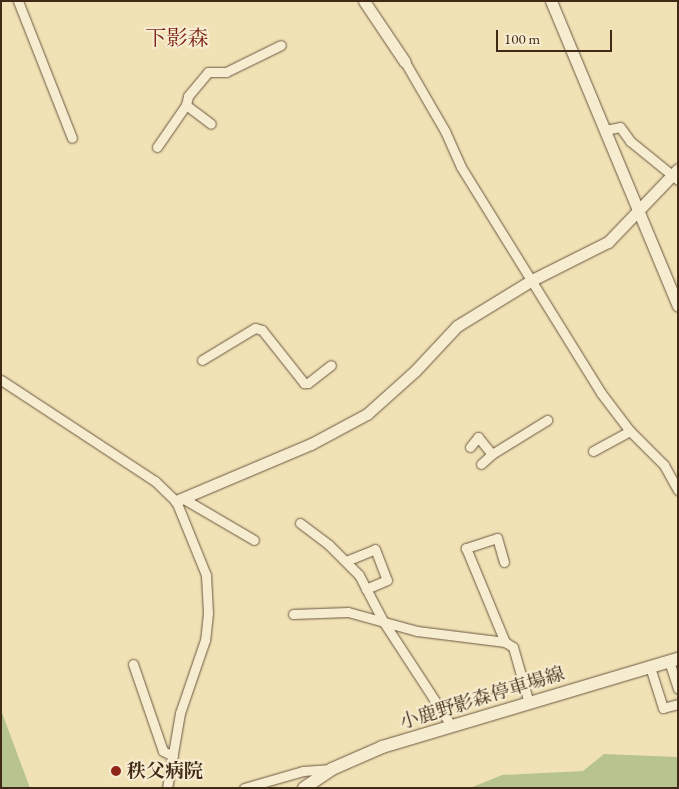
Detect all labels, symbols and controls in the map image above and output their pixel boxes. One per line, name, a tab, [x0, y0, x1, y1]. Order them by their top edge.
scale bar	[499, 20, 615, 52]
district label: 下影森	[146, 25, 208, 51]
text: 100 m	[504, 29, 540, 48]
street label: 小鹿野影森停車場線	[397, 662, 567, 734]
place label: 秩父病院	[127, 760, 203, 782]
marker: 秩父病院	[109, 764, 123, 778]

